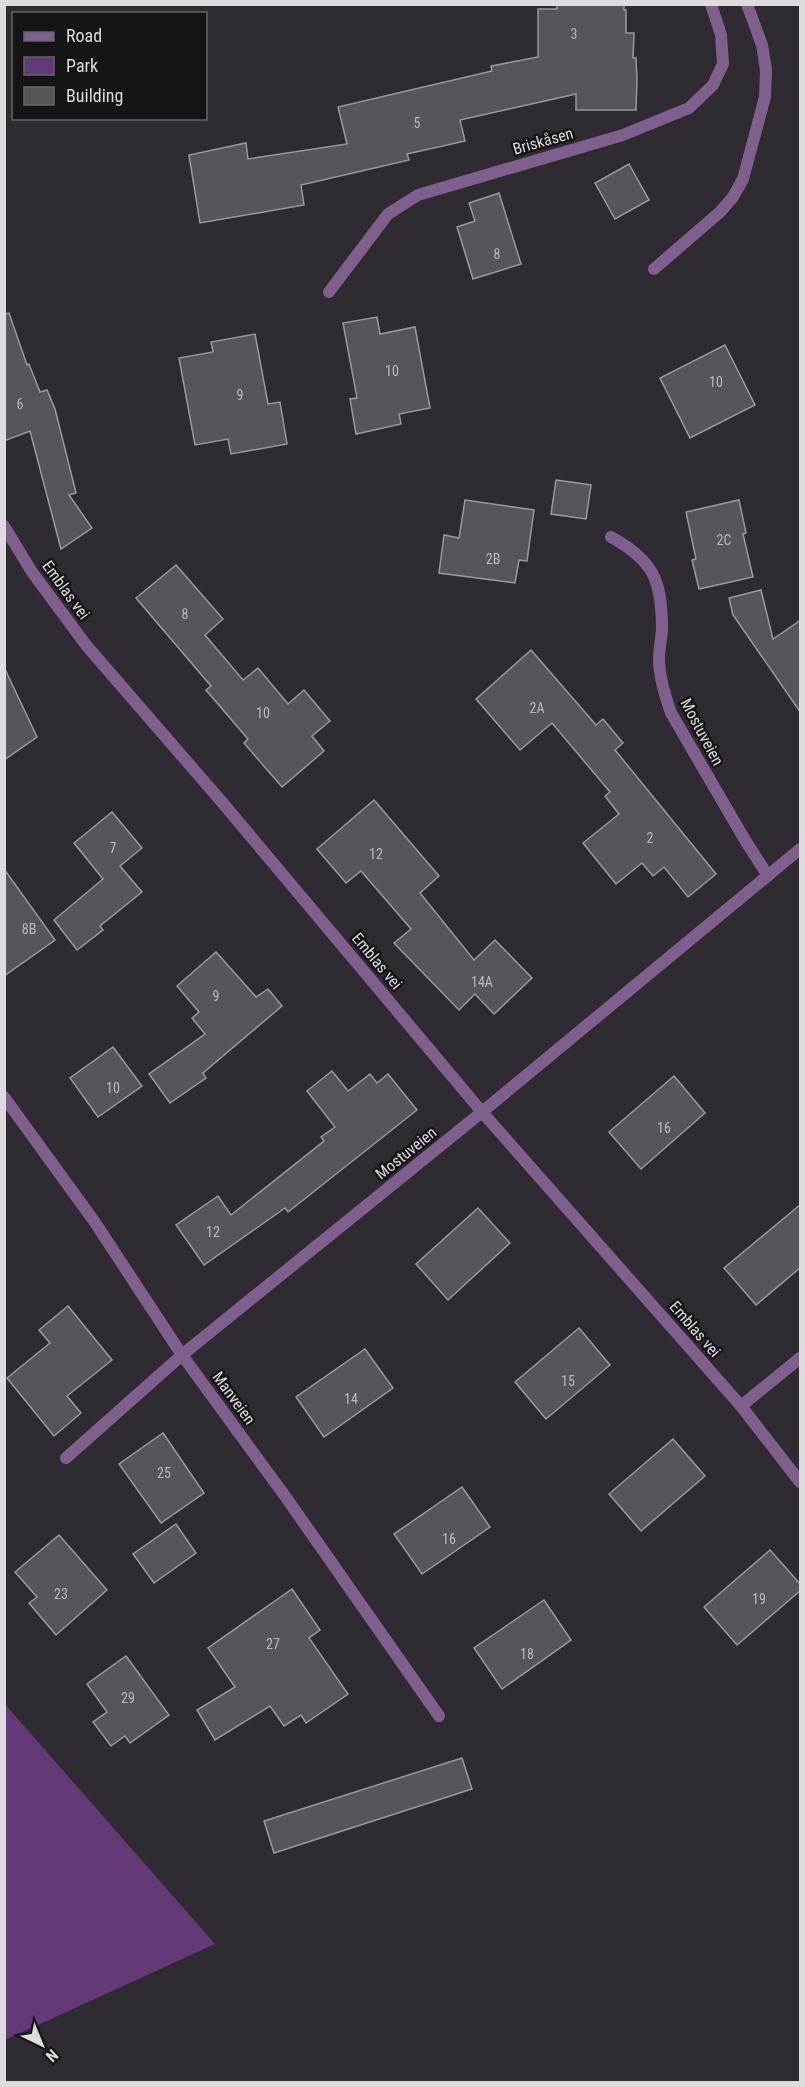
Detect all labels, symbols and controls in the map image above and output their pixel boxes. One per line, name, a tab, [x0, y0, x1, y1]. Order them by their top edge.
legend	[12, 12, 207, 120]
text: Road	[66, 25, 102, 46]
house number: 3	[571, 26, 577, 42]
text: Park	[66, 55, 98, 76]
text: Building	[66, 85, 123, 106]
house number: 5	[414, 115, 421, 131]
street label: Briskåsen	[511, 123, 575, 159]
house number: 8	[494, 246, 501, 262]
house number: 10	[385, 363, 399, 379]
house number: 10	[709, 374, 723, 390]
house number: 9	[237, 387, 243, 403]
house number: 6	[17, 396, 24, 412]
house number: 2C	[717, 532, 731, 548]
house number: 2B	[486, 551, 500, 567]
street label: Emblas vei	[38, 557, 94, 623]
house number: 8	[182, 606, 189, 622]
street label: Mostuveien	[676, 695, 728, 769]
house number: 2A	[530, 700, 544, 716]
house number: 10	[256, 705, 270, 721]
house number: 2	[647, 830, 654, 846]
house number: 7	[110, 840, 117, 856]
house number: 12	[369, 846, 383, 862]
house number: 8B	[22, 921, 36, 937]
street label: Emblas vei	[348, 929, 406, 993]
house number: 14A	[471, 974, 493, 990]
house number: 9	[213, 988, 219, 1004]
house number: 10	[106, 1080, 120, 1096]
house number: 16	[657, 1120, 671, 1136]
street label: Mostuveien	[372, 1123, 440, 1183]
house number: 12	[206, 1224, 220, 1240]
street label: Emblas vei	[665, 1297, 725, 1361]
street label: Manveien	[208, 1368, 260, 1428]
house number: 15	[561, 1373, 575, 1389]
house number: 14	[344, 1391, 358, 1407]
house number: 25	[157, 1465, 171, 1481]
house number: 16	[442, 1531, 456, 1547]
house number: 23	[54, 1586, 68, 1602]
house number: 19	[752, 1591, 766, 1607]
house number: 27	[266, 1636, 280, 1652]
house number: 18	[520, 1646, 534, 1662]
house number: 29	[121, 1690, 135, 1706]
north arrow	[12, 2015, 72, 2075]
text: N	[42, 2045, 62, 2066]

